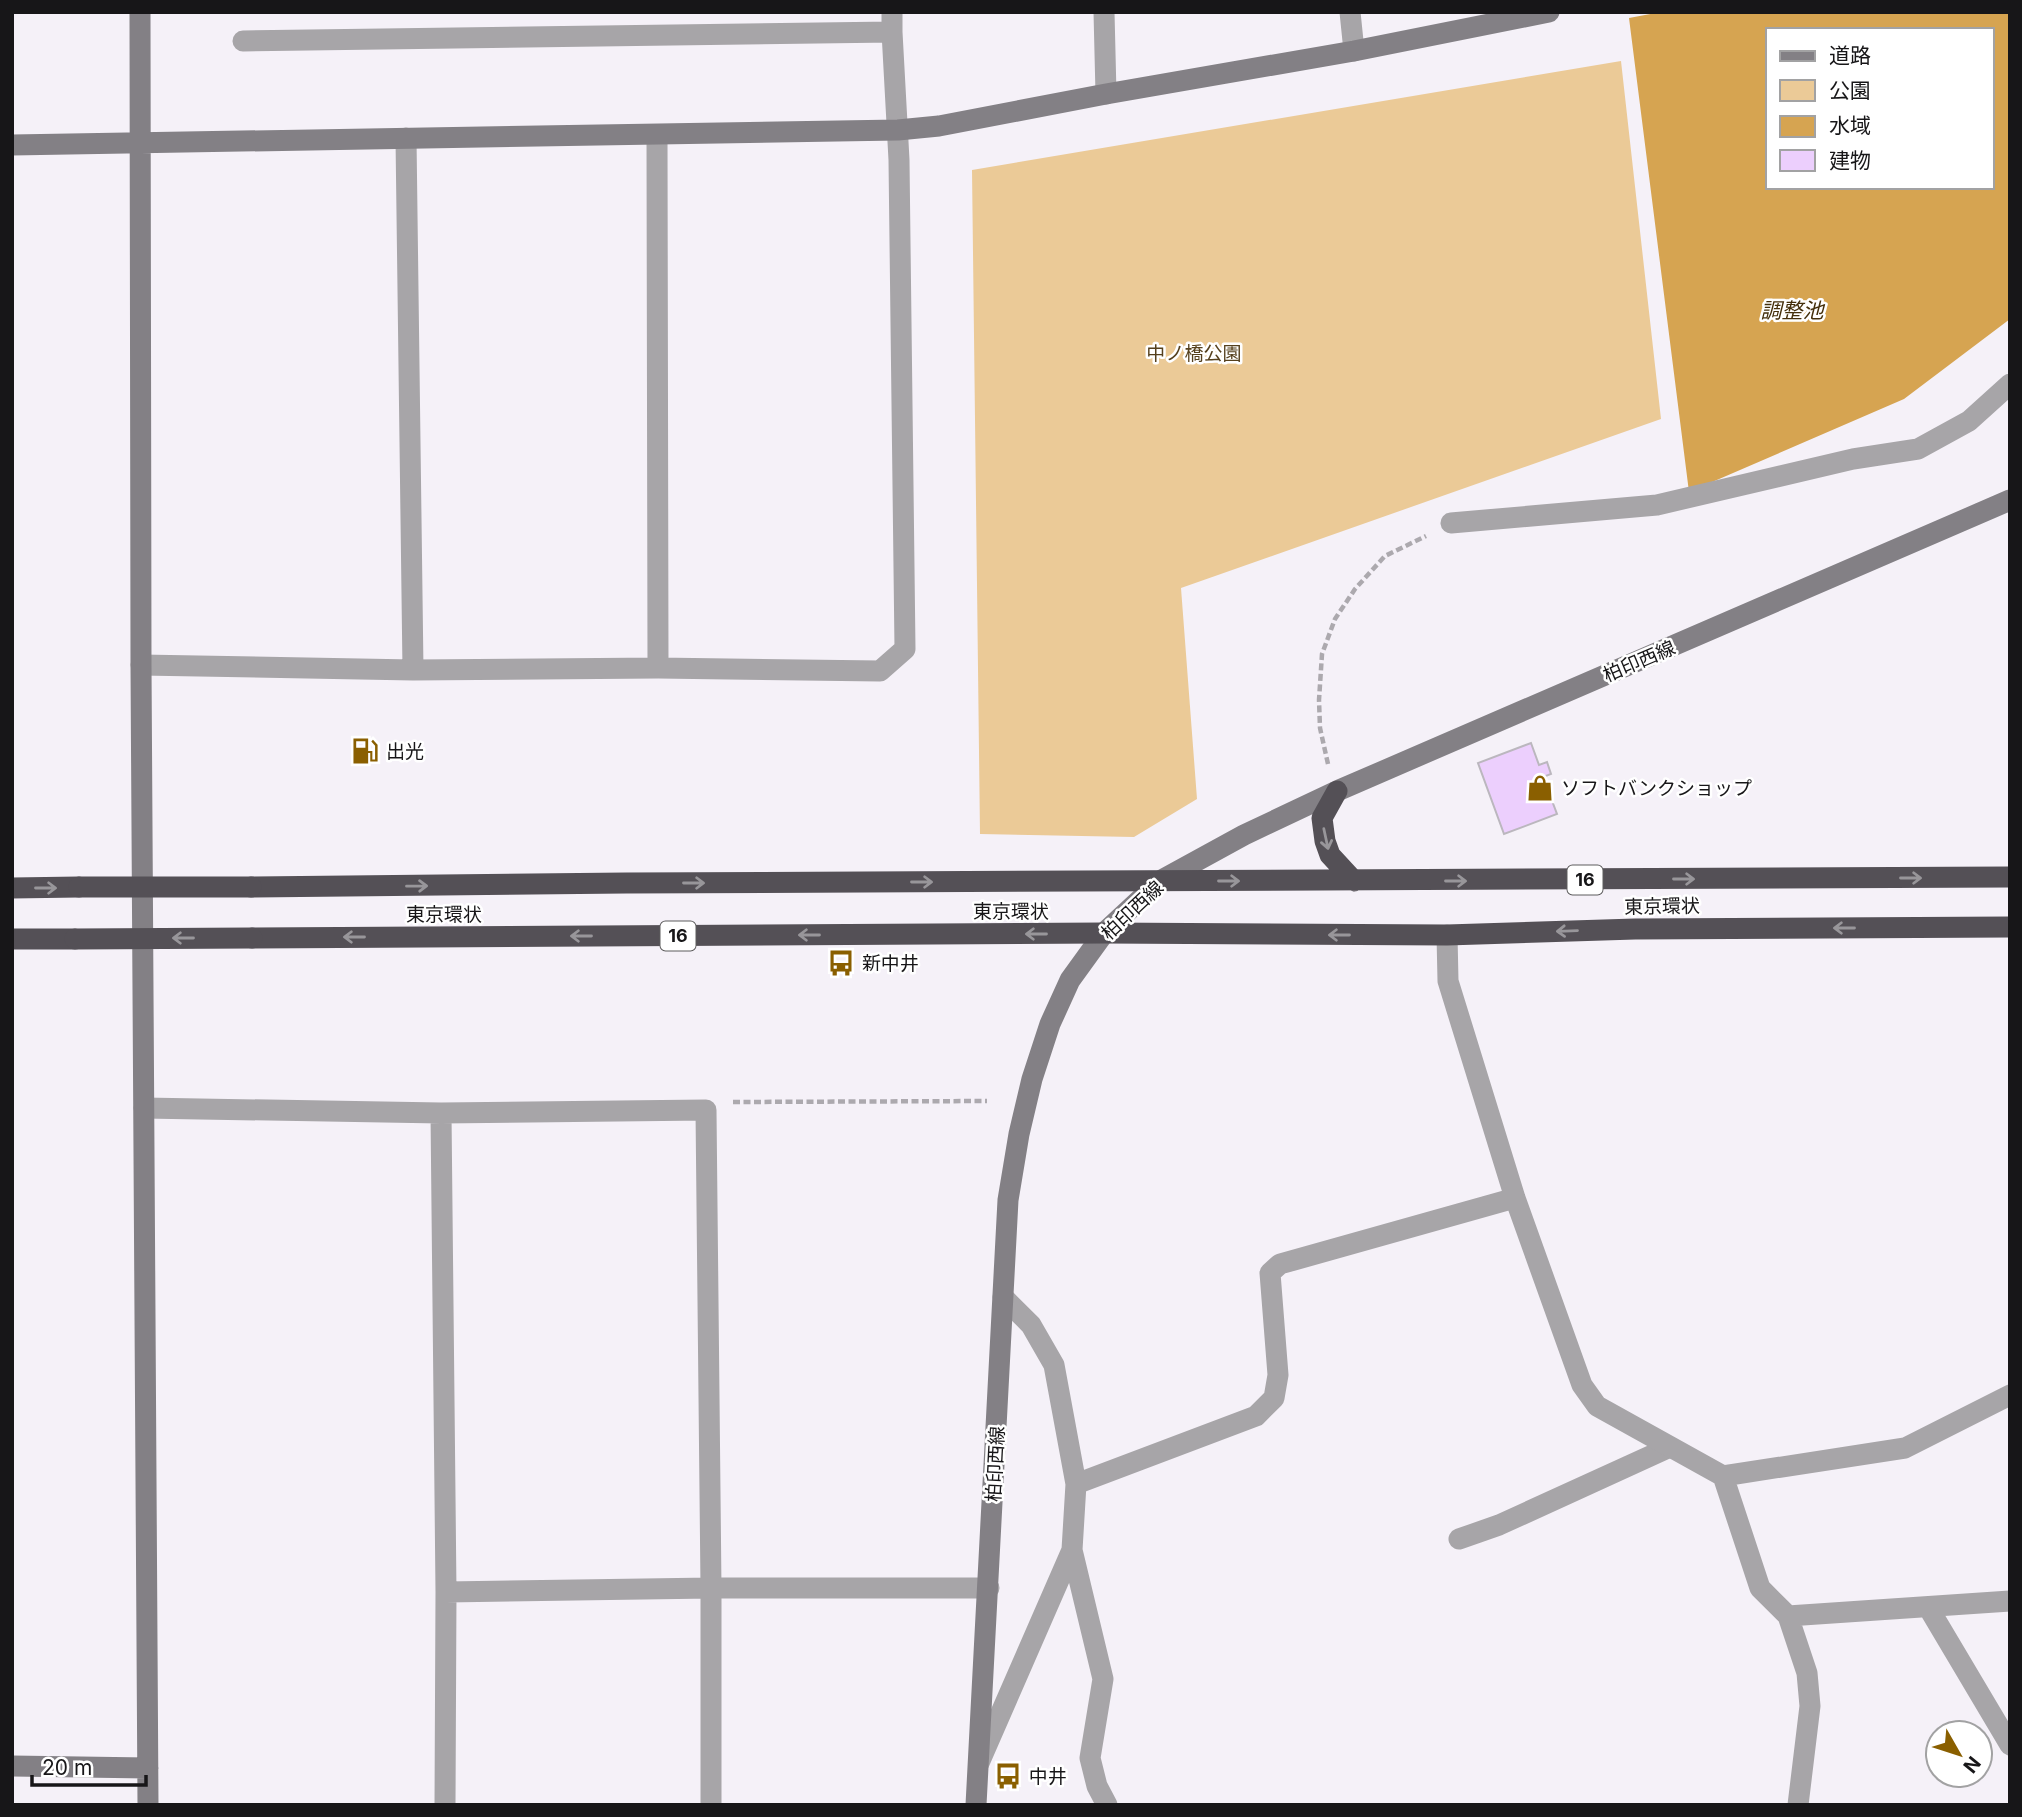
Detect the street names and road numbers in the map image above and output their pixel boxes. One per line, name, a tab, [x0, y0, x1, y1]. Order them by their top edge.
street label: 柏印西線	[1600, 636, 1679, 687]
road number: 16	[1568, 866, 1602, 894]
street label: 柏印西線	[1097, 876, 1168, 945]
street label: 東京環状	[1624, 894, 1700, 919]
street label: 東京環状	[973, 900, 1049, 923]
street label: 東京環状	[406, 903, 482, 926]
road number: 16	[660, 922, 696, 951]
street label: 柏印西線	[982, 1425, 1009, 1503]

